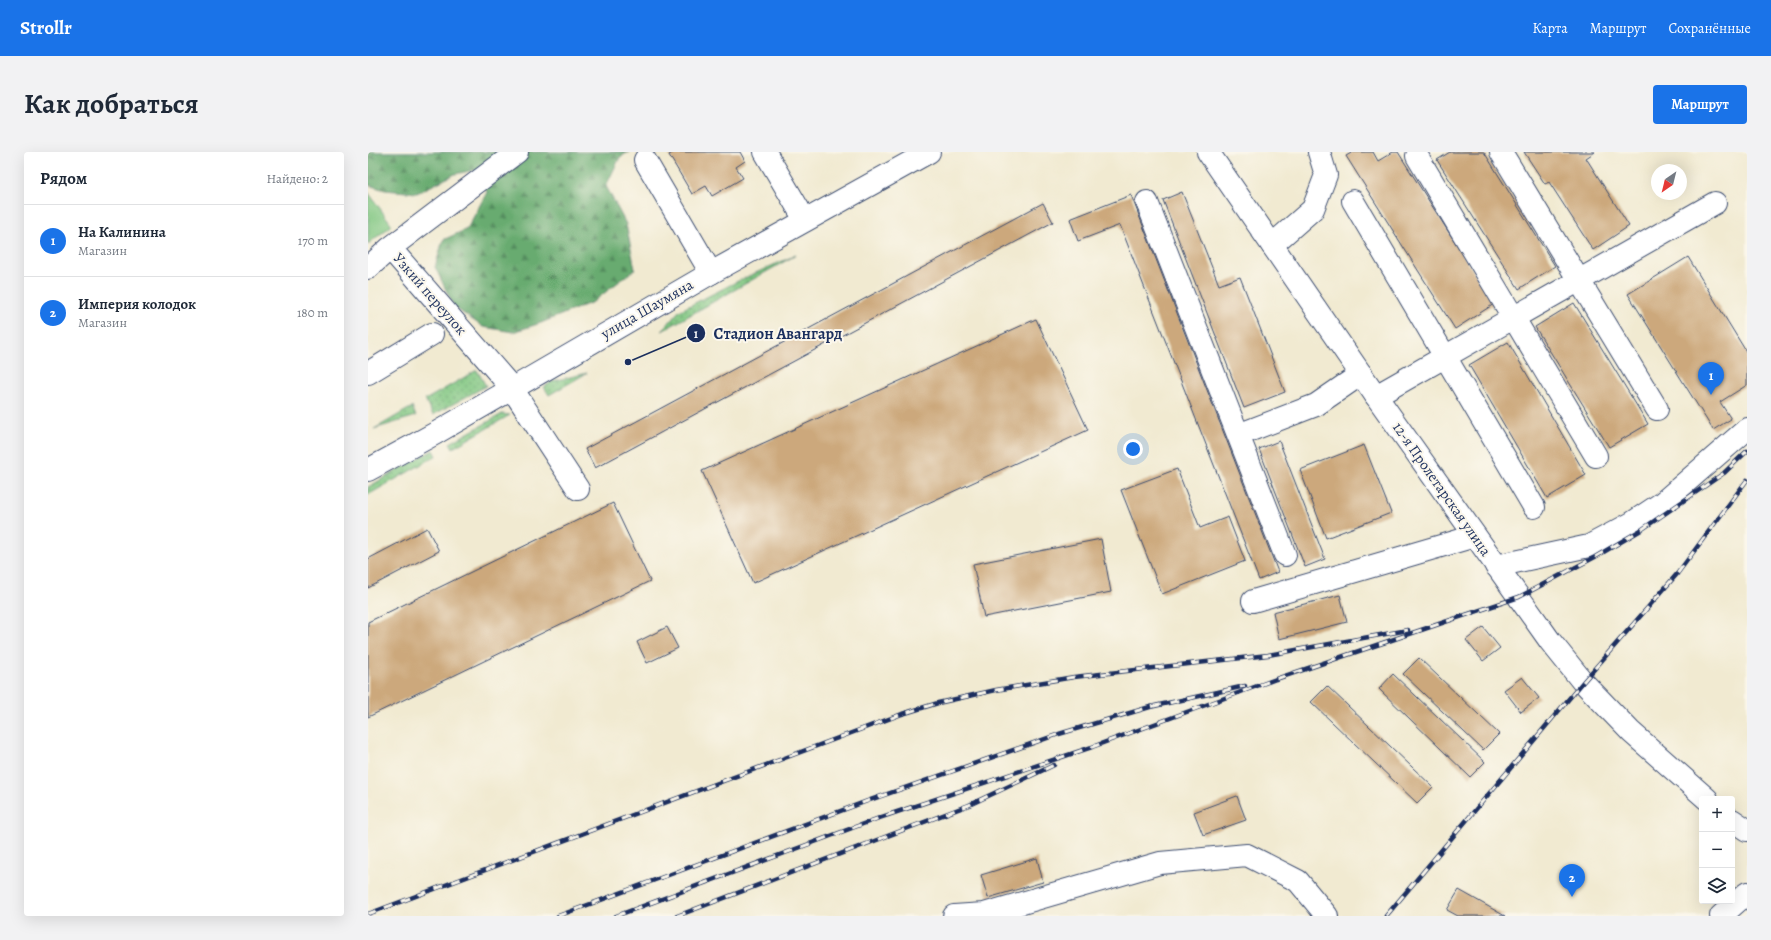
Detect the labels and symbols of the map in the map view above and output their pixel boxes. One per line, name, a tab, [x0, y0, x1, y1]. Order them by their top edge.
north arrow	[1651, 164, 1687, 200]
street label: Узкий переулок	[389, 249, 472, 340]
street label: улица Шаумяна	[596, 274, 697, 344]
callout: Стадион Авангард	[686, 319, 851, 347]
text: Стадион Авангард	[714, 323, 842, 345]
text: 1	[694, 326, 699, 342]
pin: 1	[1698, 362, 1724, 395]
street label: 12-я Пролетарская улица	[1388, 418, 1496, 560]
your location	[1123, 439, 1143, 459]
pin: 2	[1559, 864, 1585, 897]

